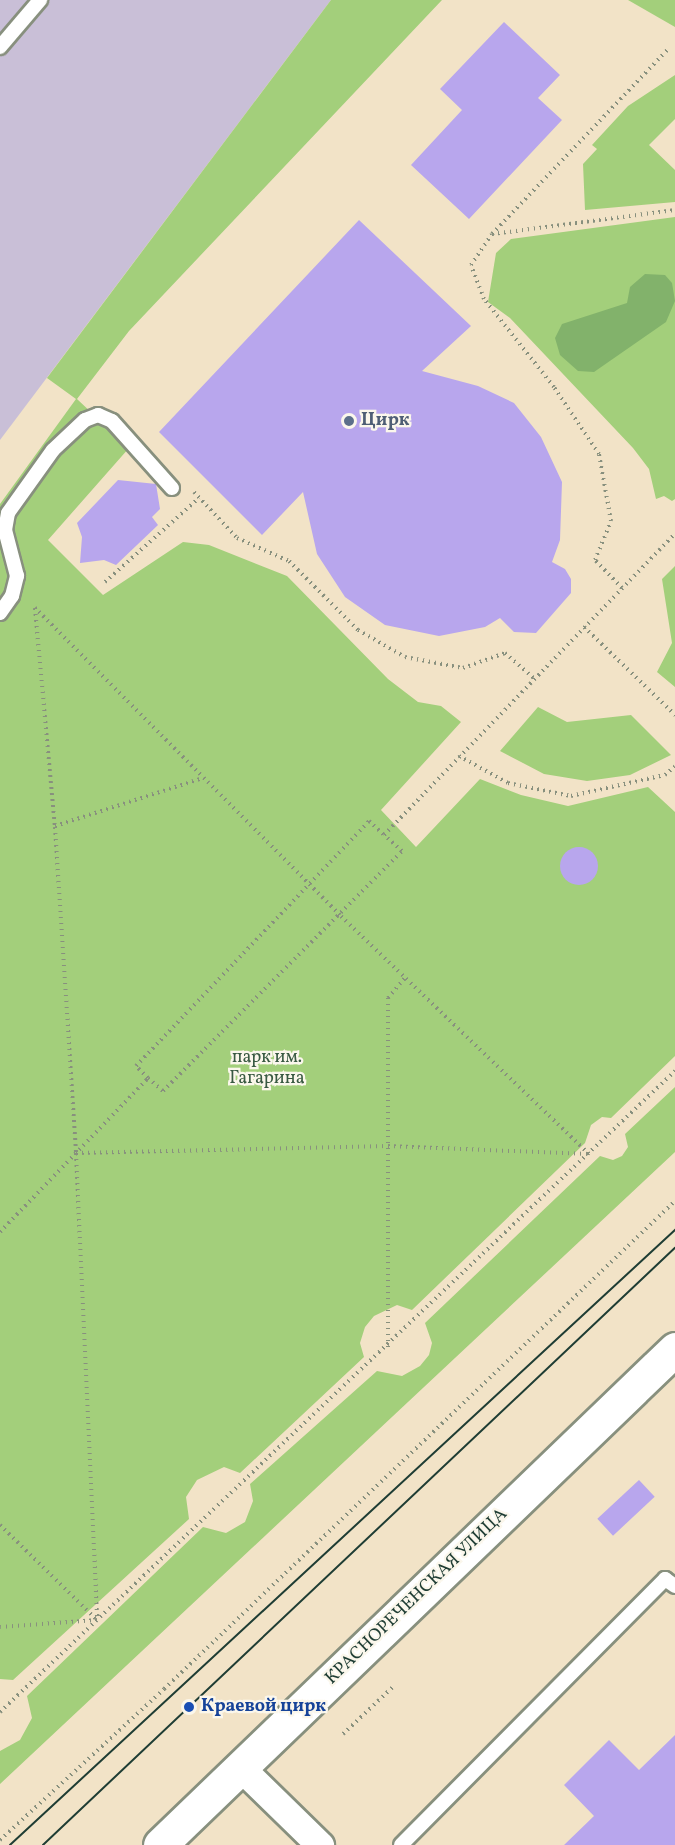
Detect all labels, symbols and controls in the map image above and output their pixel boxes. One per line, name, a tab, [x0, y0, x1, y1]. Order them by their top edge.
place label: Цирк	[361, 410, 409, 432]
marker: Цирк	[342, 414, 356, 428]
park label: парк им. Гагарина	[229, 1048, 305, 1090]
street label: КРАСНОРЕЧЕНСКАЯ УЛИЦА	[321, 1504, 513, 1690]
place label: Краевой цирк	[201, 1696, 326, 1718]
marker: Краевой цирк	[182, 1700, 196, 1714]

